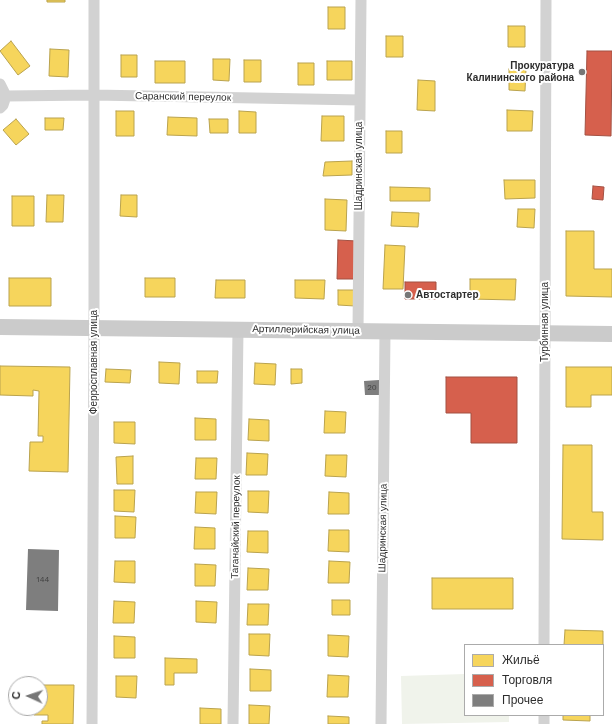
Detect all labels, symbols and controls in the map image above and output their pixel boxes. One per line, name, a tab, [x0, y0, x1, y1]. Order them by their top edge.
place label: Прокуратура Калининского района	[466, 60, 574, 84]
marker: Прокуратура Калининского района	[577, 67, 587, 77]
street label: Саранский переулок	[135, 90, 231, 104]
street label: Шадринская улица	[353, 122, 365, 210]
street label: Турбинная улица	[539, 282, 551, 362]
place label: Автостартер	[416, 289, 479, 301]
marker: Автостартер	[403, 290, 413, 300]
street label: Ферросплавная улица	[88, 310, 100, 414]
street label: Артиллерийская улица	[252, 323, 360, 337]
house number: 20	[367, 383, 377, 393]
street label: Таганайский переулок	[229, 475, 243, 579]
street label: Шадринская улица	[376, 484, 390, 572]
house number: 144	[37, 575, 49, 585]
legend	[464, 644, 604, 716]
text: Жильё	[502, 653, 540, 667]
text: Торговля	[502, 673, 552, 687]
north arrow	[8, 676, 48, 716]
text: С	[10, 691, 23, 700]
text: Прочее	[502, 693, 543, 707]

